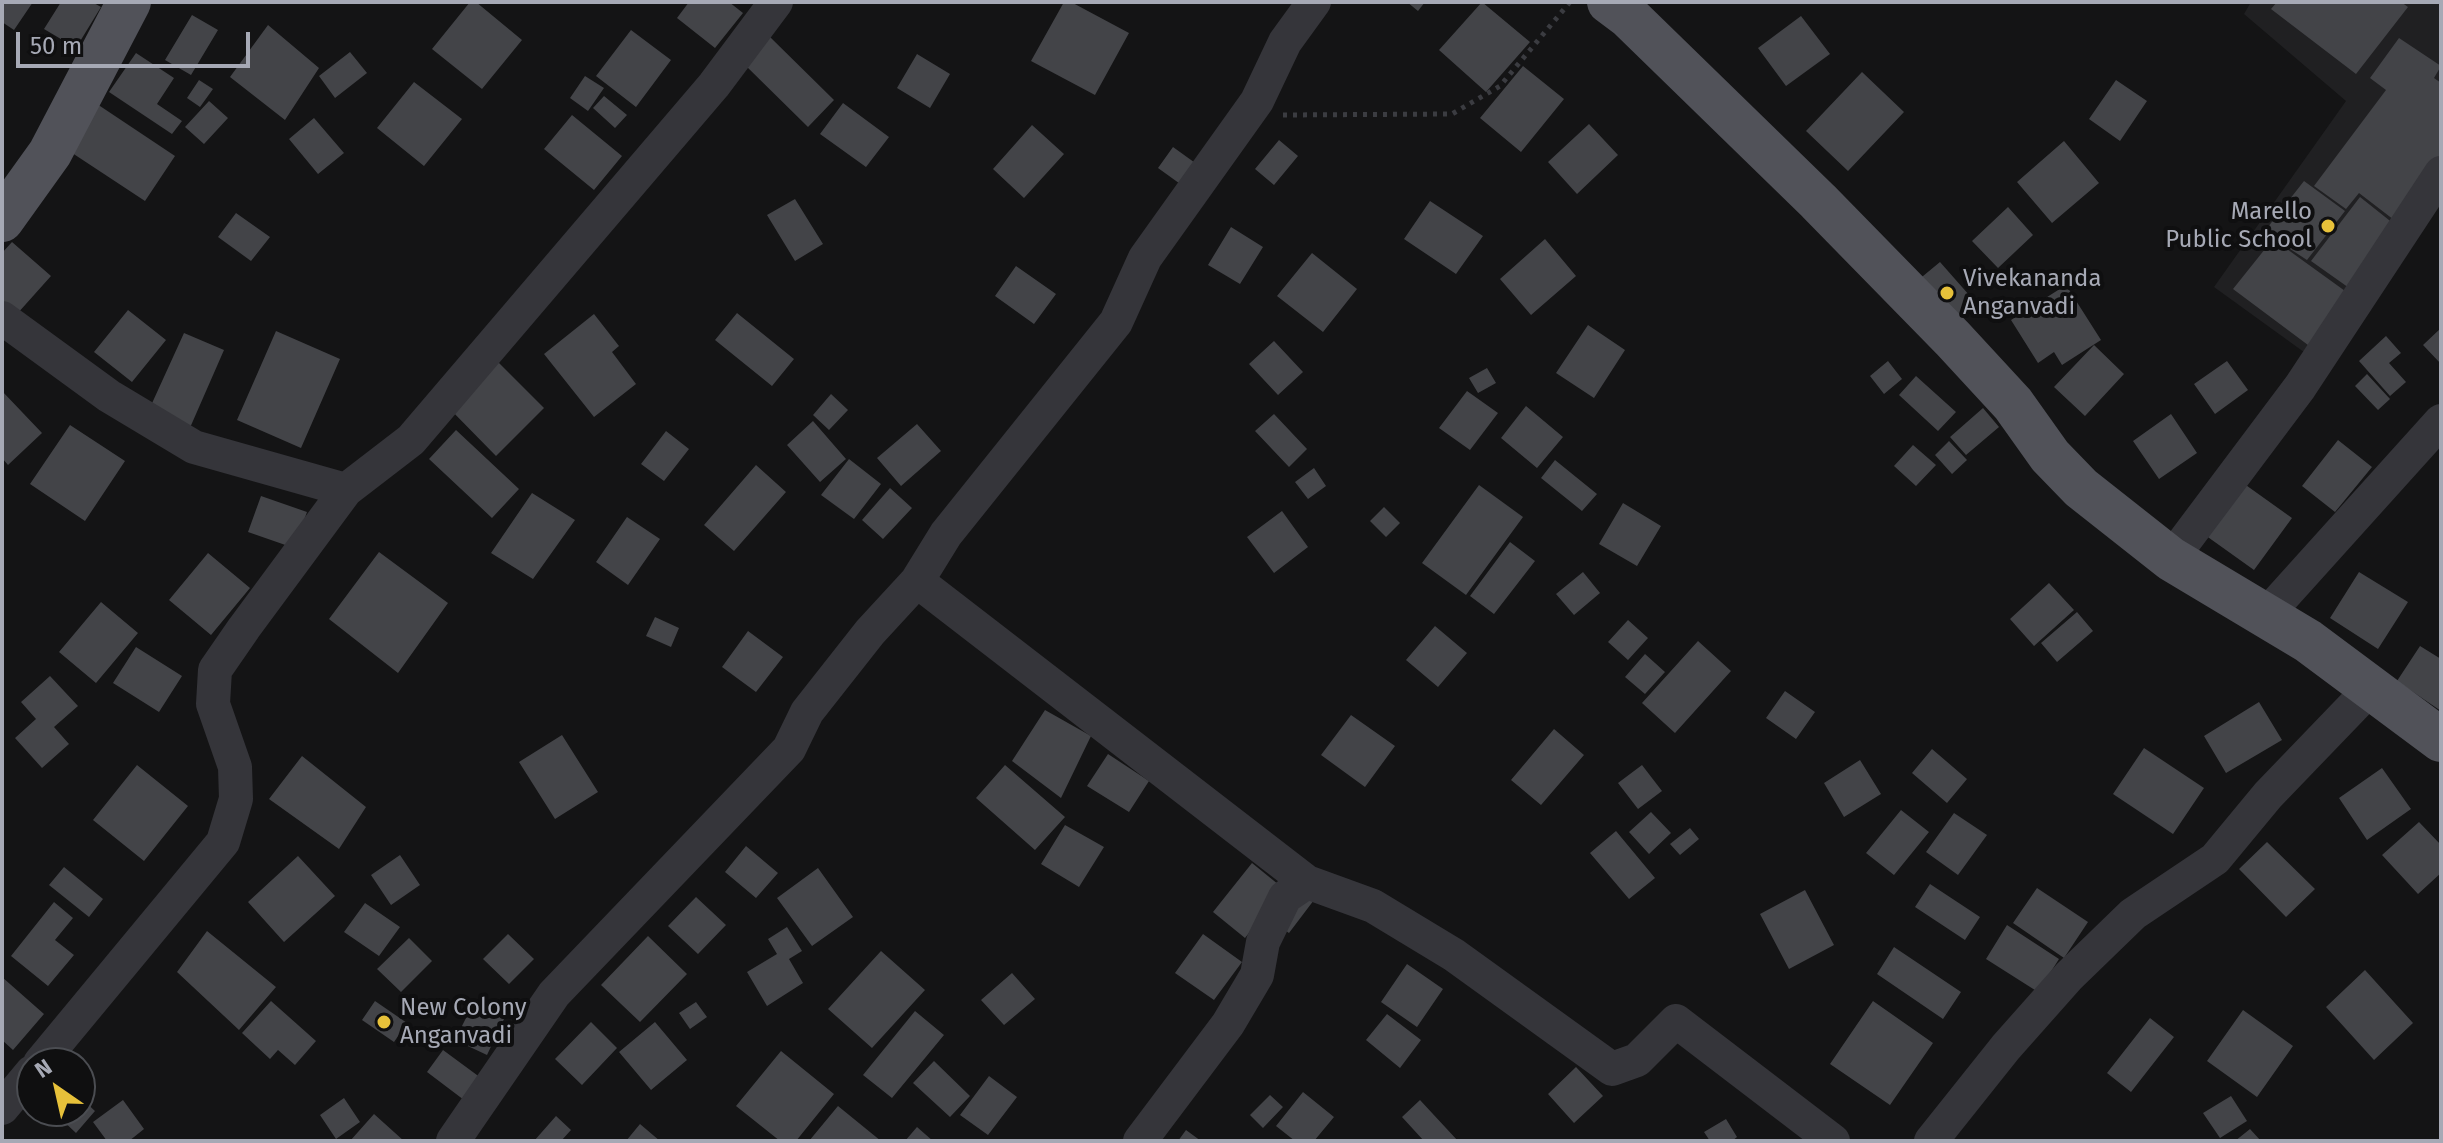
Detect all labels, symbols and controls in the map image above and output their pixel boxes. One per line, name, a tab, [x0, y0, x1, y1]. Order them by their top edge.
scale bar	[20, 16, 254, 66]
text: 50 m	[30, 32, 82, 60]
place label: Marello Public School	[2165, 198, 2312, 254]
marker: Marello Public School	[2319, 217, 2337, 235]
place label: Vivekananda Anganvadi	[1963, 265, 2101, 321]
marker: Vivekananda Anganvadi	[1938, 284, 1956, 302]
place label: New Colony Anganvadi	[400, 994, 527, 1050]
marker: New Colony Anganvadi	[375, 1013, 393, 1031]
north arrow	[16, 1047, 96, 1127]
text: N	[30, 1053, 57, 1084]

